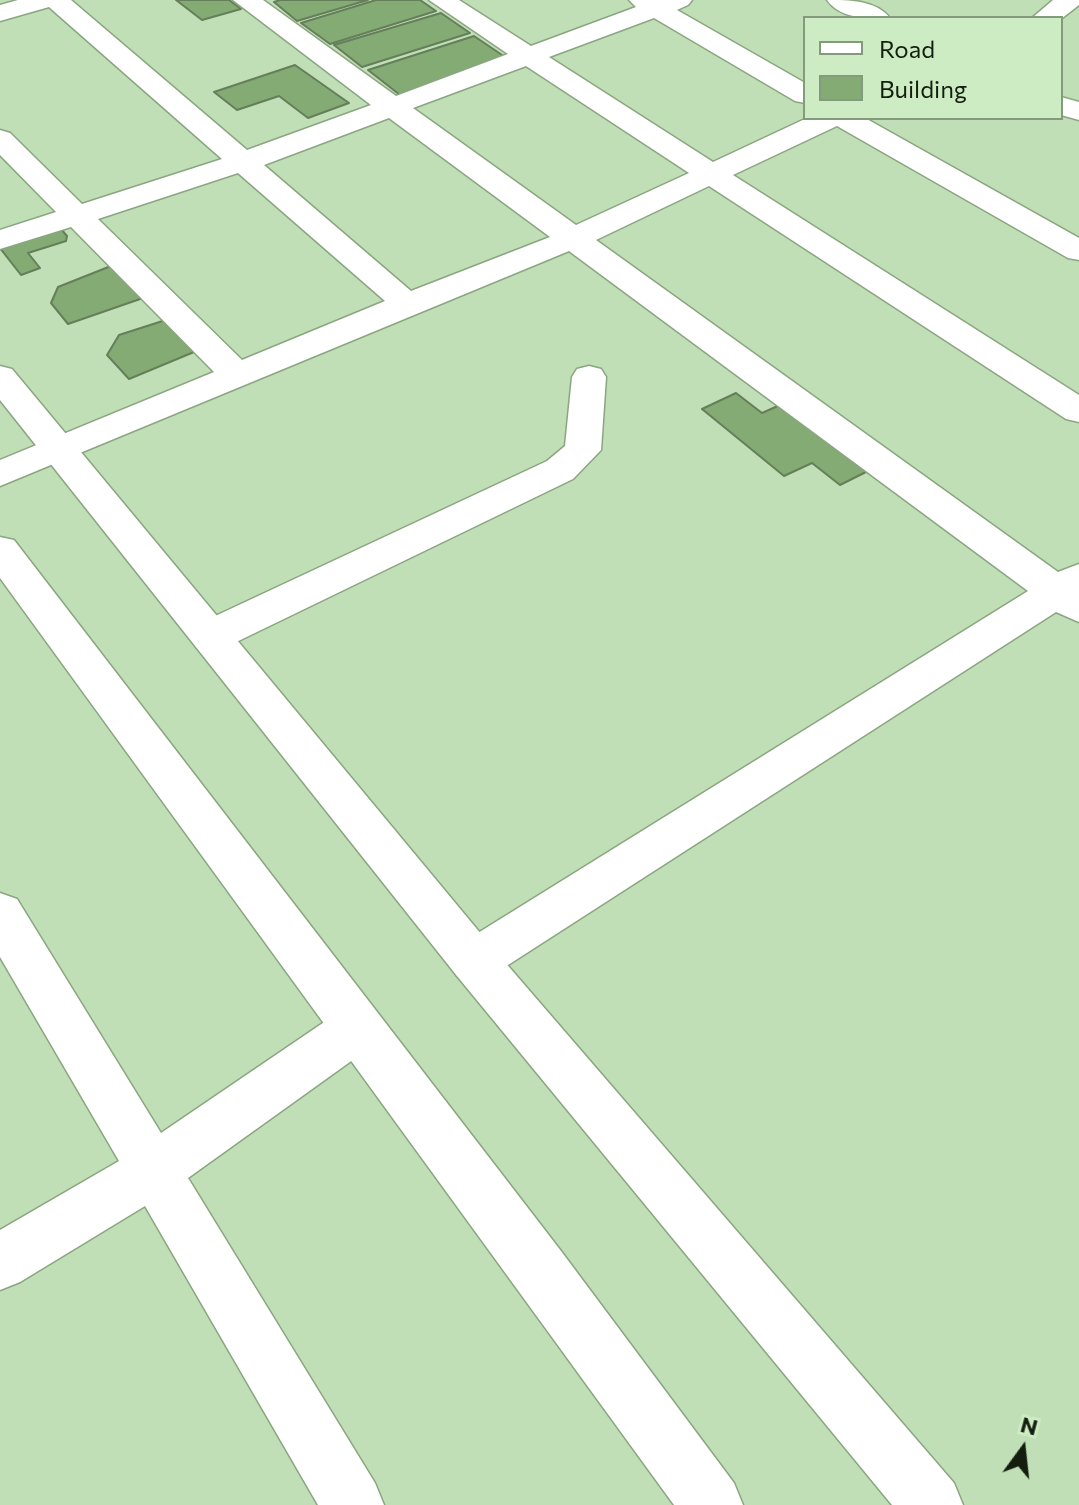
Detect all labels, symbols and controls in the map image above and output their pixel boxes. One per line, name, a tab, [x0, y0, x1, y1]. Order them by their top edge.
legend	[803, 16, 1063, 120]
text: Road	[879, 34, 935, 63]
text: Building	[879, 74, 967, 103]
north arrow	[983, 1409, 1063, 1489]
text: N	[1018, 1410, 1041, 1441]

